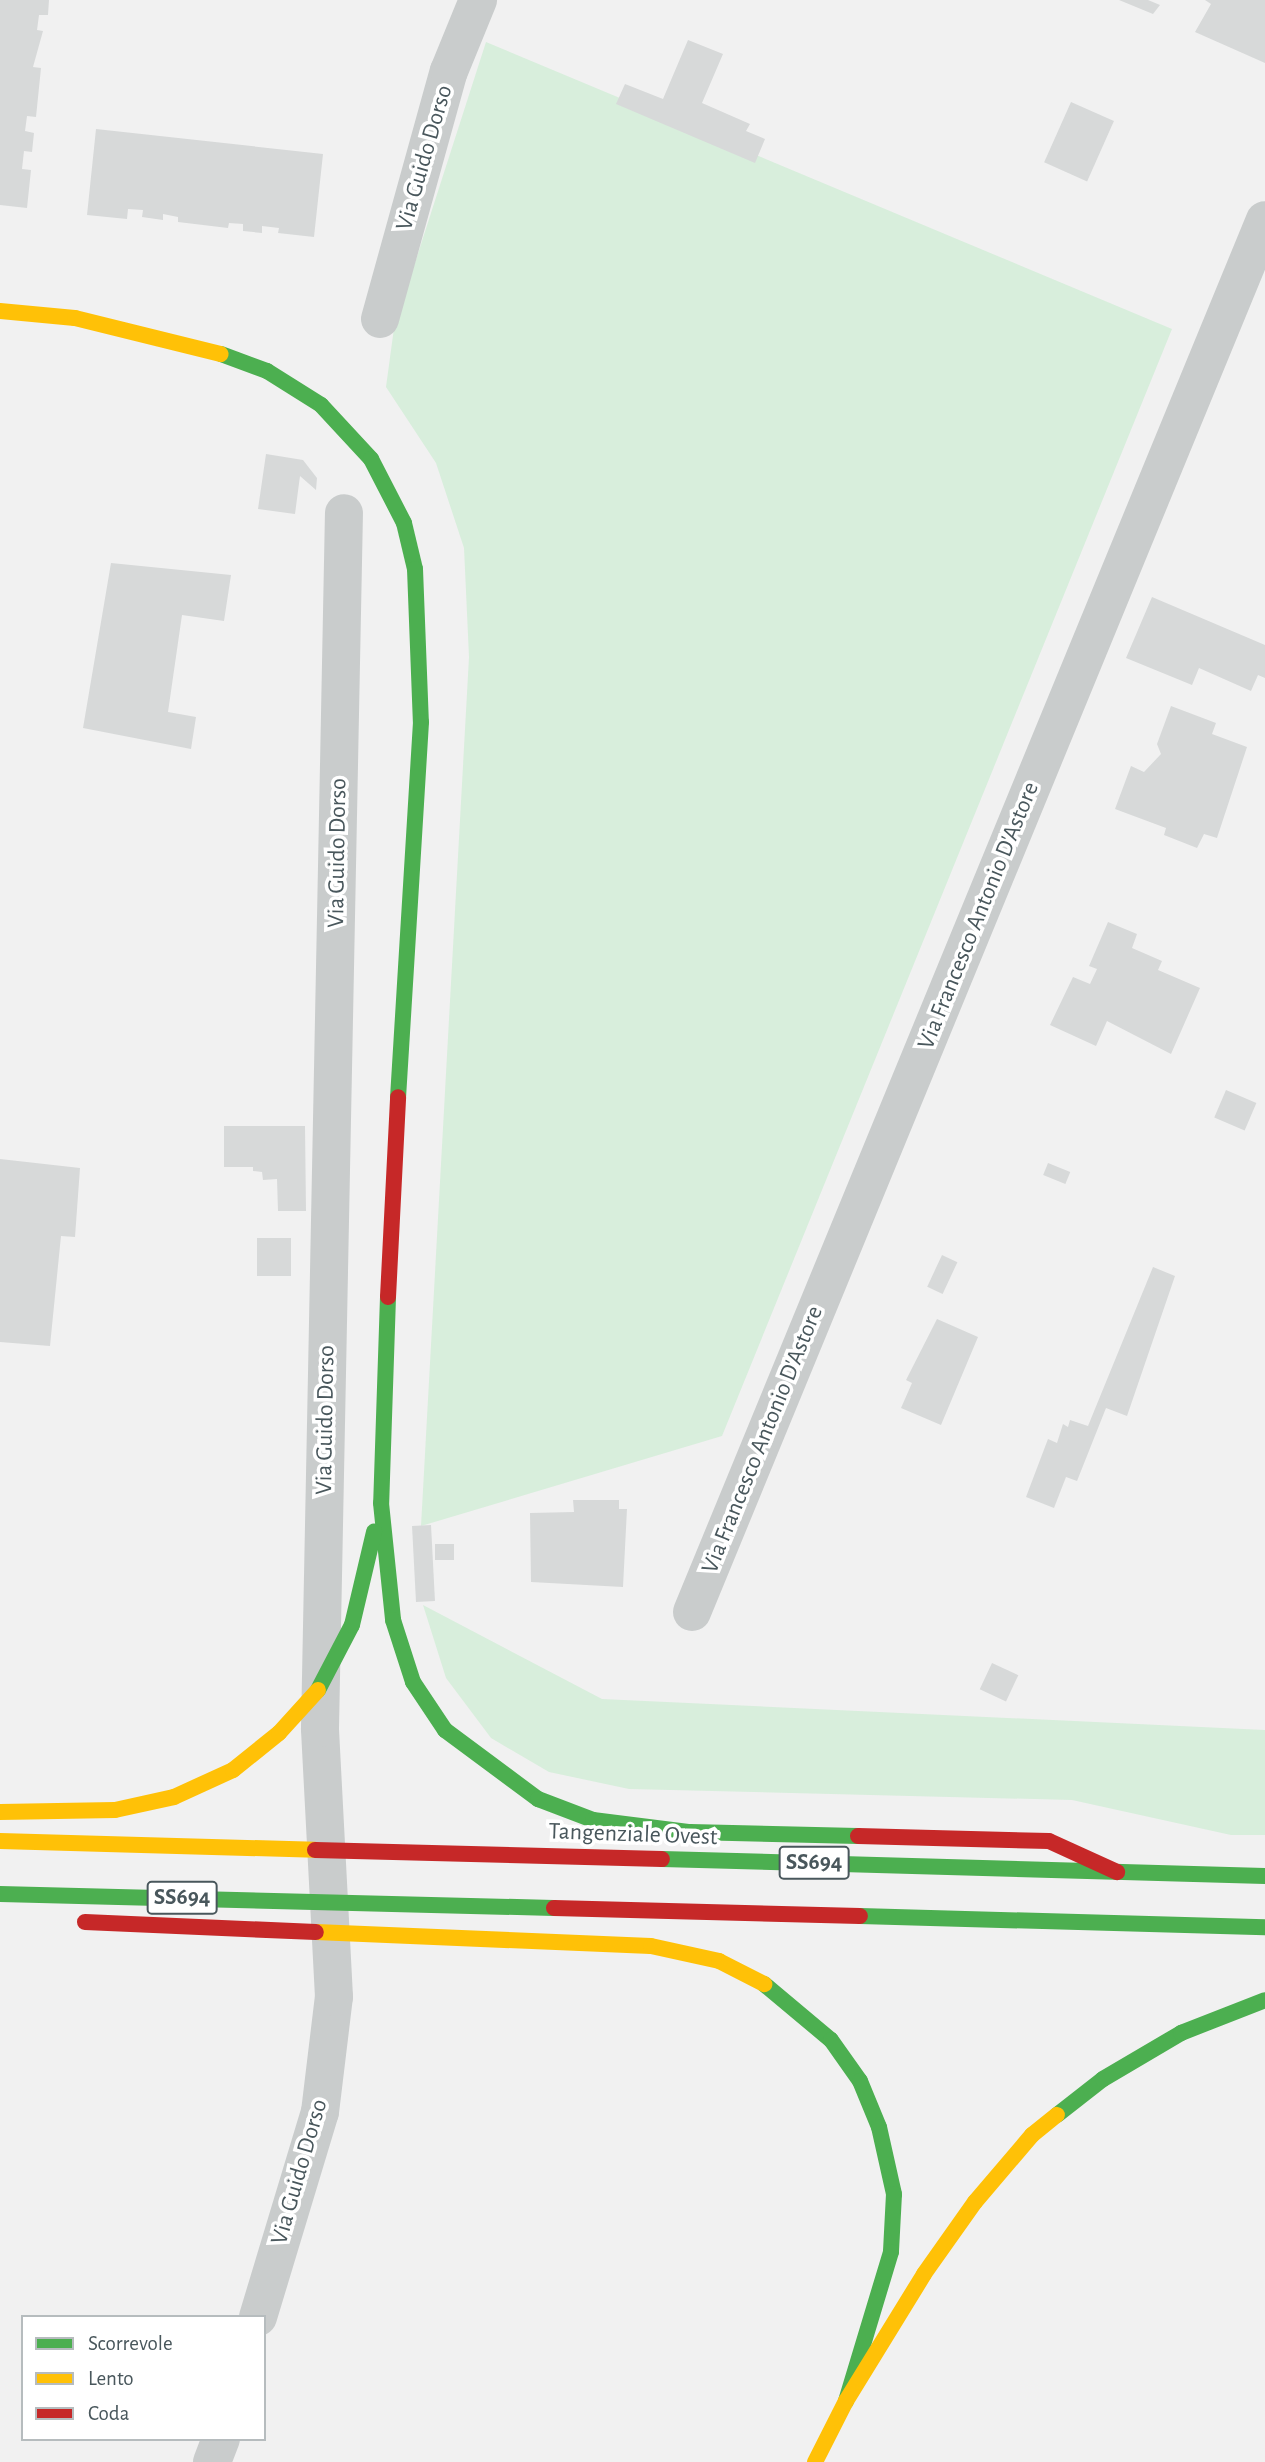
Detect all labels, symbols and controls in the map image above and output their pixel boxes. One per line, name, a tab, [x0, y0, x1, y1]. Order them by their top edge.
street label: Via Guido Dorso	[390, 82, 460, 234]
street label: Via Guido Dorso	[322, 778, 354, 928]
street label: Via Francesco Antonio D'Astore	[912, 778, 1046, 1054]
street label: Via Francesco Antonio D'Astore	[696, 1302, 830, 1578]
street label: Via Guido Dorso	[310, 1345, 342, 1495]
street label: Tangenziale Ovest	[548, 1818, 718, 1852]
road number: SS694	[777, 1844, 851, 1882]
road number: SS694	[145, 1879, 219, 1918]
street label: Via Guido Dorso	[265, 2096, 335, 2248]
legend	[21, 2315, 266, 2441]
text: Scorrevole	[88, 2333, 173, 2354]
text: Lento	[88, 2368, 134, 2389]
text: Coda	[88, 2403, 129, 2424]

